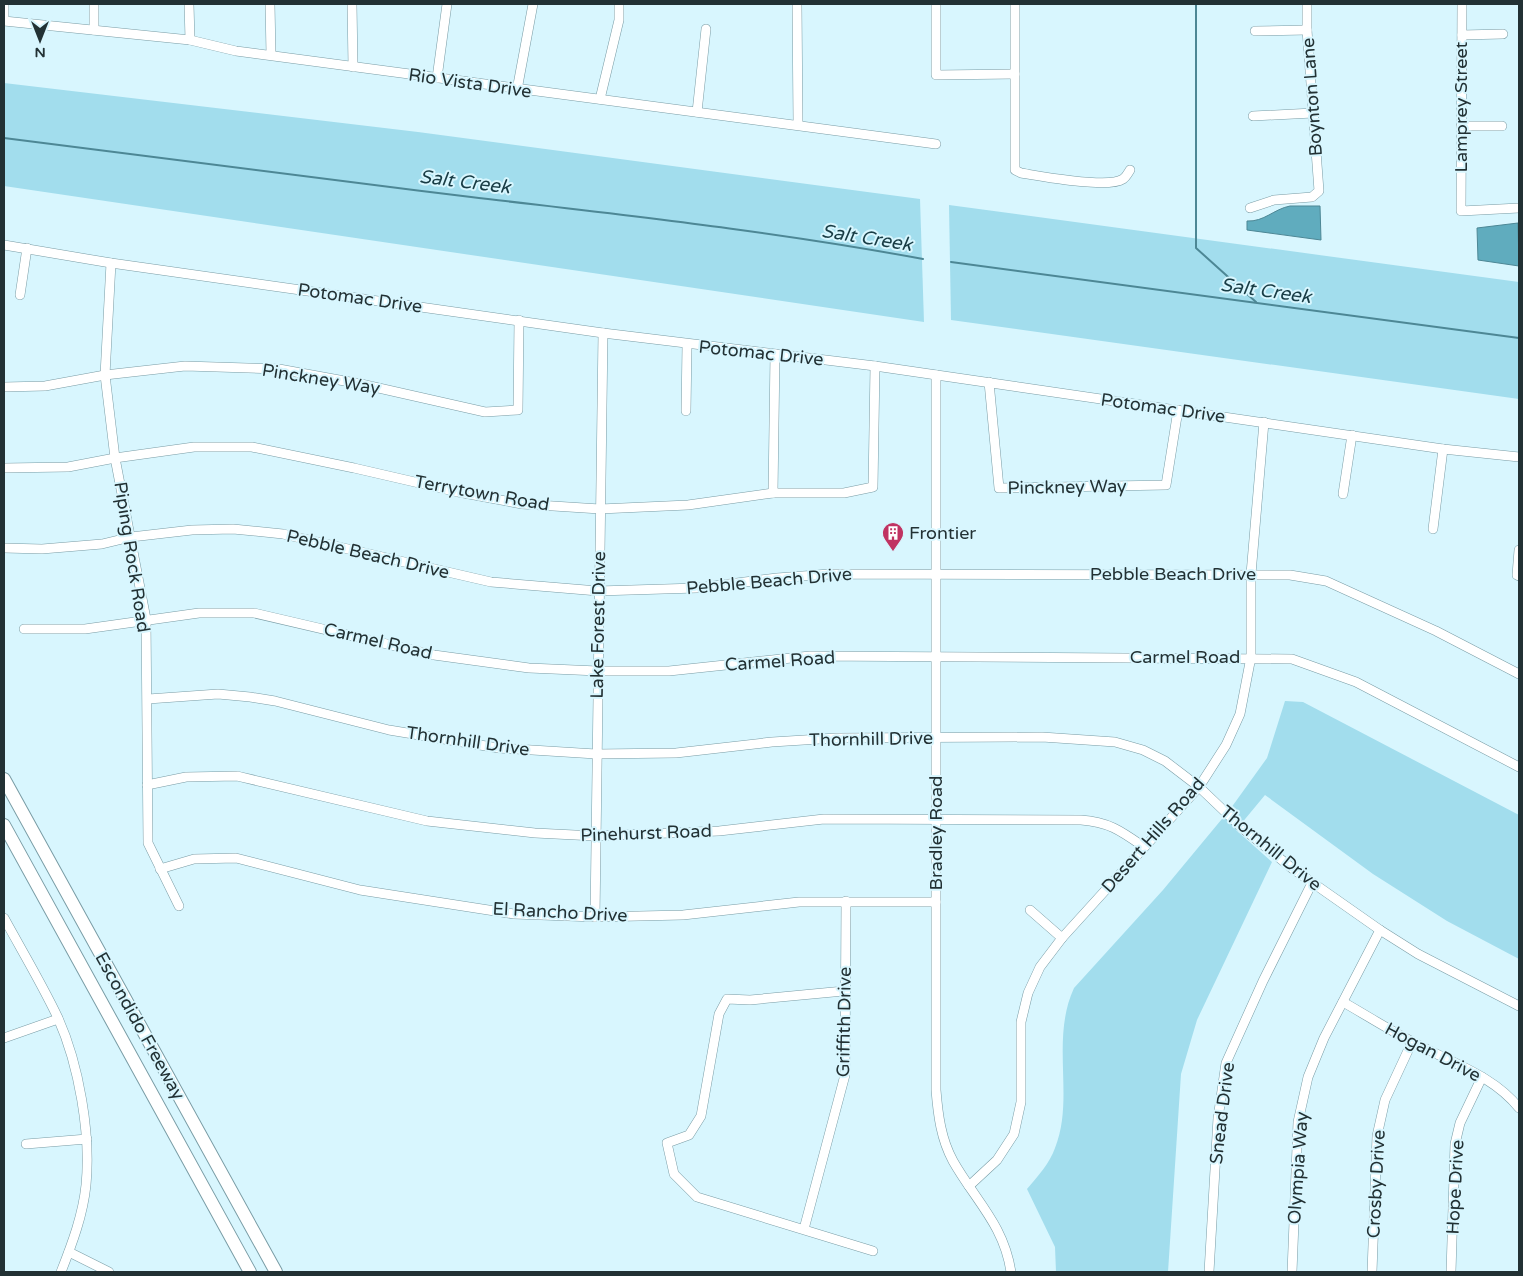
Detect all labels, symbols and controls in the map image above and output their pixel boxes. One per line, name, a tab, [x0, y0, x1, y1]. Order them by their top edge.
north arrow	[15, 15, 65, 65]
street label: Boynton Lane	[1297, 37, 1327, 157]
street label: Lamprey Street	[1450, 41, 1472, 172]
text: N	[34, 44, 46, 61]
street label: Rio Vista Drive	[407, 63, 533, 103]
water label: Salt Creek	[418, 166, 513, 199]
water label: Salt Creek	[820, 220, 915, 256]
water label: Salt Creek	[1219, 274, 1314, 308]
street label: Potomac Drive	[296, 278, 424, 318]
street label: Potomac Drive	[697, 335, 825, 371]
street label: Pinckney Way	[260, 359, 382, 399]
street label: Potomac Drive	[1099, 388, 1227, 428]
street label: Terrytown Road	[413, 470, 551, 516]
street label: Pinckney Way	[1007, 475, 1127, 499]
street label: Piping Rock Road	[109, 480, 155, 634]
building icon: Frontier	[881, 521, 905, 552]
place label: Frontier	[909, 522, 976, 544]
street label: Pebble Beach Drive	[284, 525, 452, 583]
street label: Lake Forest Drive	[586, 551, 610, 699]
street label: Pebble Beach Drive	[685, 563, 853, 599]
street label: Pebble Beach Drive	[1090, 563, 1256, 585]
street label: Carmel Road	[322, 618, 434, 664]
street label: Carmel Road	[724, 646, 836, 676]
street label: Carmel Road	[1130, 646, 1240, 668]
street label: Thornhill Drive	[405, 721, 531, 761]
street label: Thornhill Drive	[809, 727, 933, 751]
street label: Desert Hills Road	[1097, 773, 1209, 897]
street label: Bradley Road	[925, 776, 947, 890]
street label: Thornhill Drive	[1216, 800, 1326, 896]
street label: Pinehurst Road	[580, 820, 712, 846]
street label: El Rancho Drive	[492, 897, 628, 927]
street label: Escondido Freeway	[90, 948, 190, 1104]
street label: Griffith Drive	[832, 967, 856, 1077]
street label: Hogan Drive	[1381, 1017, 1485, 1087]
street label: Snead Drive	[1205, 1061, 1239, 1165]
street label: Olympia Way	[1283, 1111, 1313, 1225]
street label: Crosby Drive	[1362, 1129, 1390, 1239]
street label: Hope Drive	[1442, 1139, 1468, 1235]

